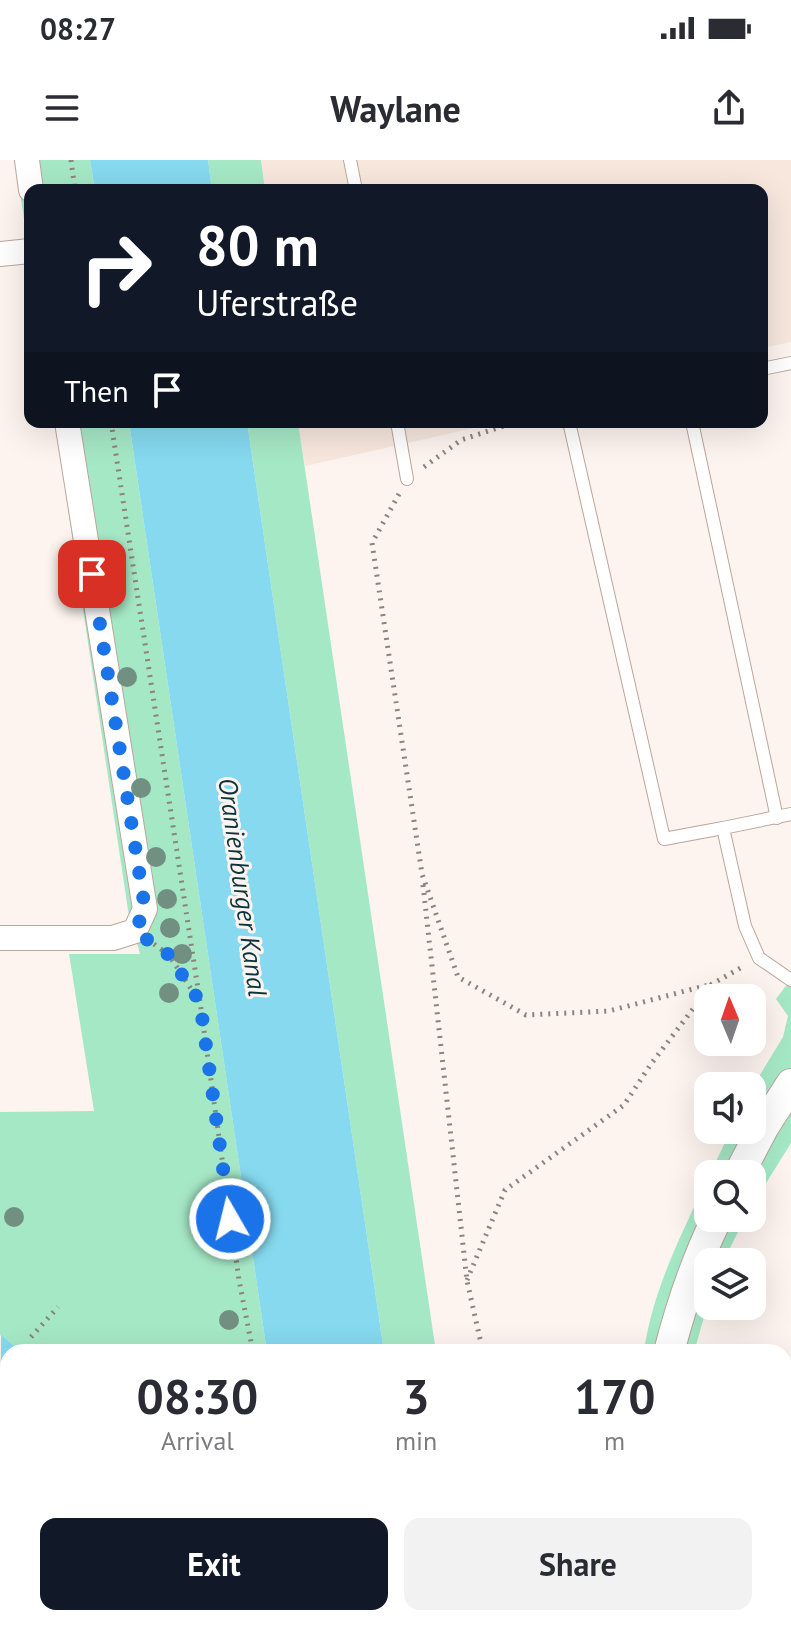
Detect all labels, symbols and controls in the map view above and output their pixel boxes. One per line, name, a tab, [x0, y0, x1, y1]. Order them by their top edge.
text: 08:27	[40, 9, 116, 48]
text: Waylane	[330, 85, 461, 132]
icon: menu	[40, 86, 84, 130]
icon: share	[707, 86, 751, 130]
text: 80 m	[196, 209, 319, 281]
icon: right	[64, 216, 168, 320]
text: Uferstraße	[196, 279, 358, 326]
icon: arrive	[145, 368, 189, 412]
text: Then	[64, 371, 129, 410]
pin	[58, 540, 126, 608]
icon: arrive	[70, 552, 114, 596]
water label: Oranienburger Kanal	[211, 776, 275, 998]
north arrow	[694, 984, 766, 1056]
map controls	[694, 984, 766, 1320]
button: sound	[694, 1072, 766, 1144]
button: search	[694, 1160, 766, 1232]
position arrow	[188, 1177, 272, 1261]
button: layers	[694, 1248, 766, 1320]
text: 08:30	[137, 1365, 258, 1427]
text: 3	[402, 1365, 430, 1427]
text: 170	[574, 1365, 655, 1427]
text: Arrival	[161, 1424, 234, 1457]
text: min	[395, 1424, 437, 1457]
text: m	[604, 1424, 625, 1457]
button: Exit	[40, 1518, 388, 1610]
button: Share	[404, 1518, 752, 1610]

